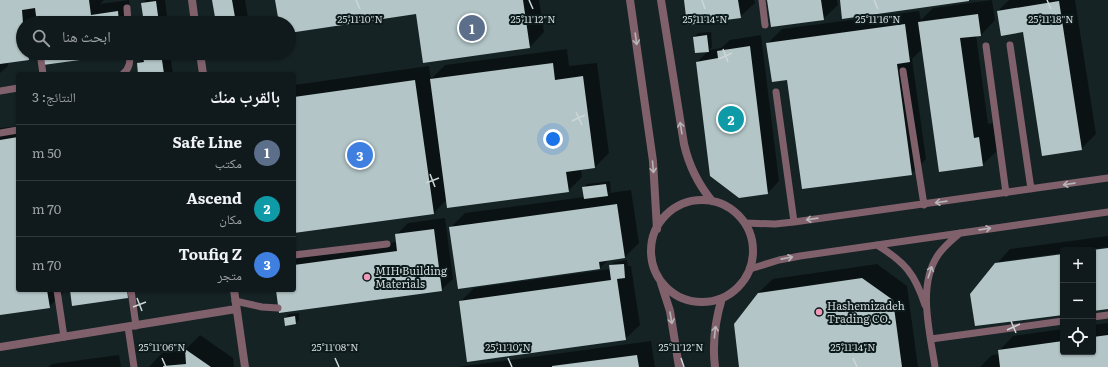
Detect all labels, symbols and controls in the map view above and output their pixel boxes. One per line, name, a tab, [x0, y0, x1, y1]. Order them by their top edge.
text: 25°11'10"N	[337, 11, 383, 26]
text: 25°11'12"N	[511, 11, 555, 26]
text: 25°11'14"N	[682, 11, 728, 26]
text: 25°11'16"N	[855, 11, 901, 26]
text: 25°11'18"N	[1028, 11, 1074, 26]
pin: 1	[459, 13, 485, 43]
search box	[16, 16, 296, 60]
text: ابحث هنا	[62, 24, 111, 47]
icon: search	[30, 27, 52, 49]
one-way arrow	[632, 32, 640, 45]
text: بالقرب منك	[210, 83, 280, 108]
text: النتائج: 3	[32, 87, 76, 106]
pin: 2	[718, 104, 744, 134]
one-way arrow	[677, 122, 685, 135]
your location	[543, 129, 563, 149]
text: Safe Line	[172, 130, 242, 153]
pin: 3	[347, 140, 373, 170]
text: 50 m	[32, 143, 61, 162]
text: 1	[264, 143, 270, 162]
text: مكتب	[215, 153, 242, 172]
one-way arrow	[650, 160, 657, 173]
one-way arrow	[1063, 180, 1076, 188]
text: Ascend	[186, 186, 242, 209]
one-way arrow	[935, 198, 948, 206]
text: 70 m	[32, 199, 61, 218]
text: 2	[264, 199, 271, 218]
text: مكان	[219, 209, 242, 228]
one-way arrow	[806, 216, 819, 223]
one-way arrow	[978, 225, 991, 233]
text: Toufiq Z	[179, 242, 242, 265]
map controls	[1060, 247, 1096, 355]
button: +	[1060, 247, 1096, 283]
one-way arrow	[781, 254, 794, 262]
text: 70 m	[32, 255, 61, 274]
text: 3	[263, 255, 271, 274]
place label: MIH Building Materials	[375, 262, 448, 291]
text: متجر	[217, 265, 242, 284]
one-way arrow	[927, 266, 934, 279]
marker: MIH Building Materials	[362, 272, 372, 282]
button: −	[1060, 283, 1096, 319]
place label: Hashemizadeh Trading CO.	[827, 297, 905, 326]
marker: Hashemizadeh Trading CO.	[814, 307, 824, 317]
one-way arrow	[667, 311, 675, 324]
button: locate	[1060, 319, 1096, 355]
one-way arrow	[711, 326, 718, 339]
text: 25°11'06"N	[139, 339, 186, 354]
text: 25°11'08"N	[311, 339, 359, 354]
text: 25°11'10"N	[485, 339, 531, 354]
text: 25°11'12"N	[659, 339, 703, 354]
text: 25°11'14"N	[830, 339, 876, 354]

